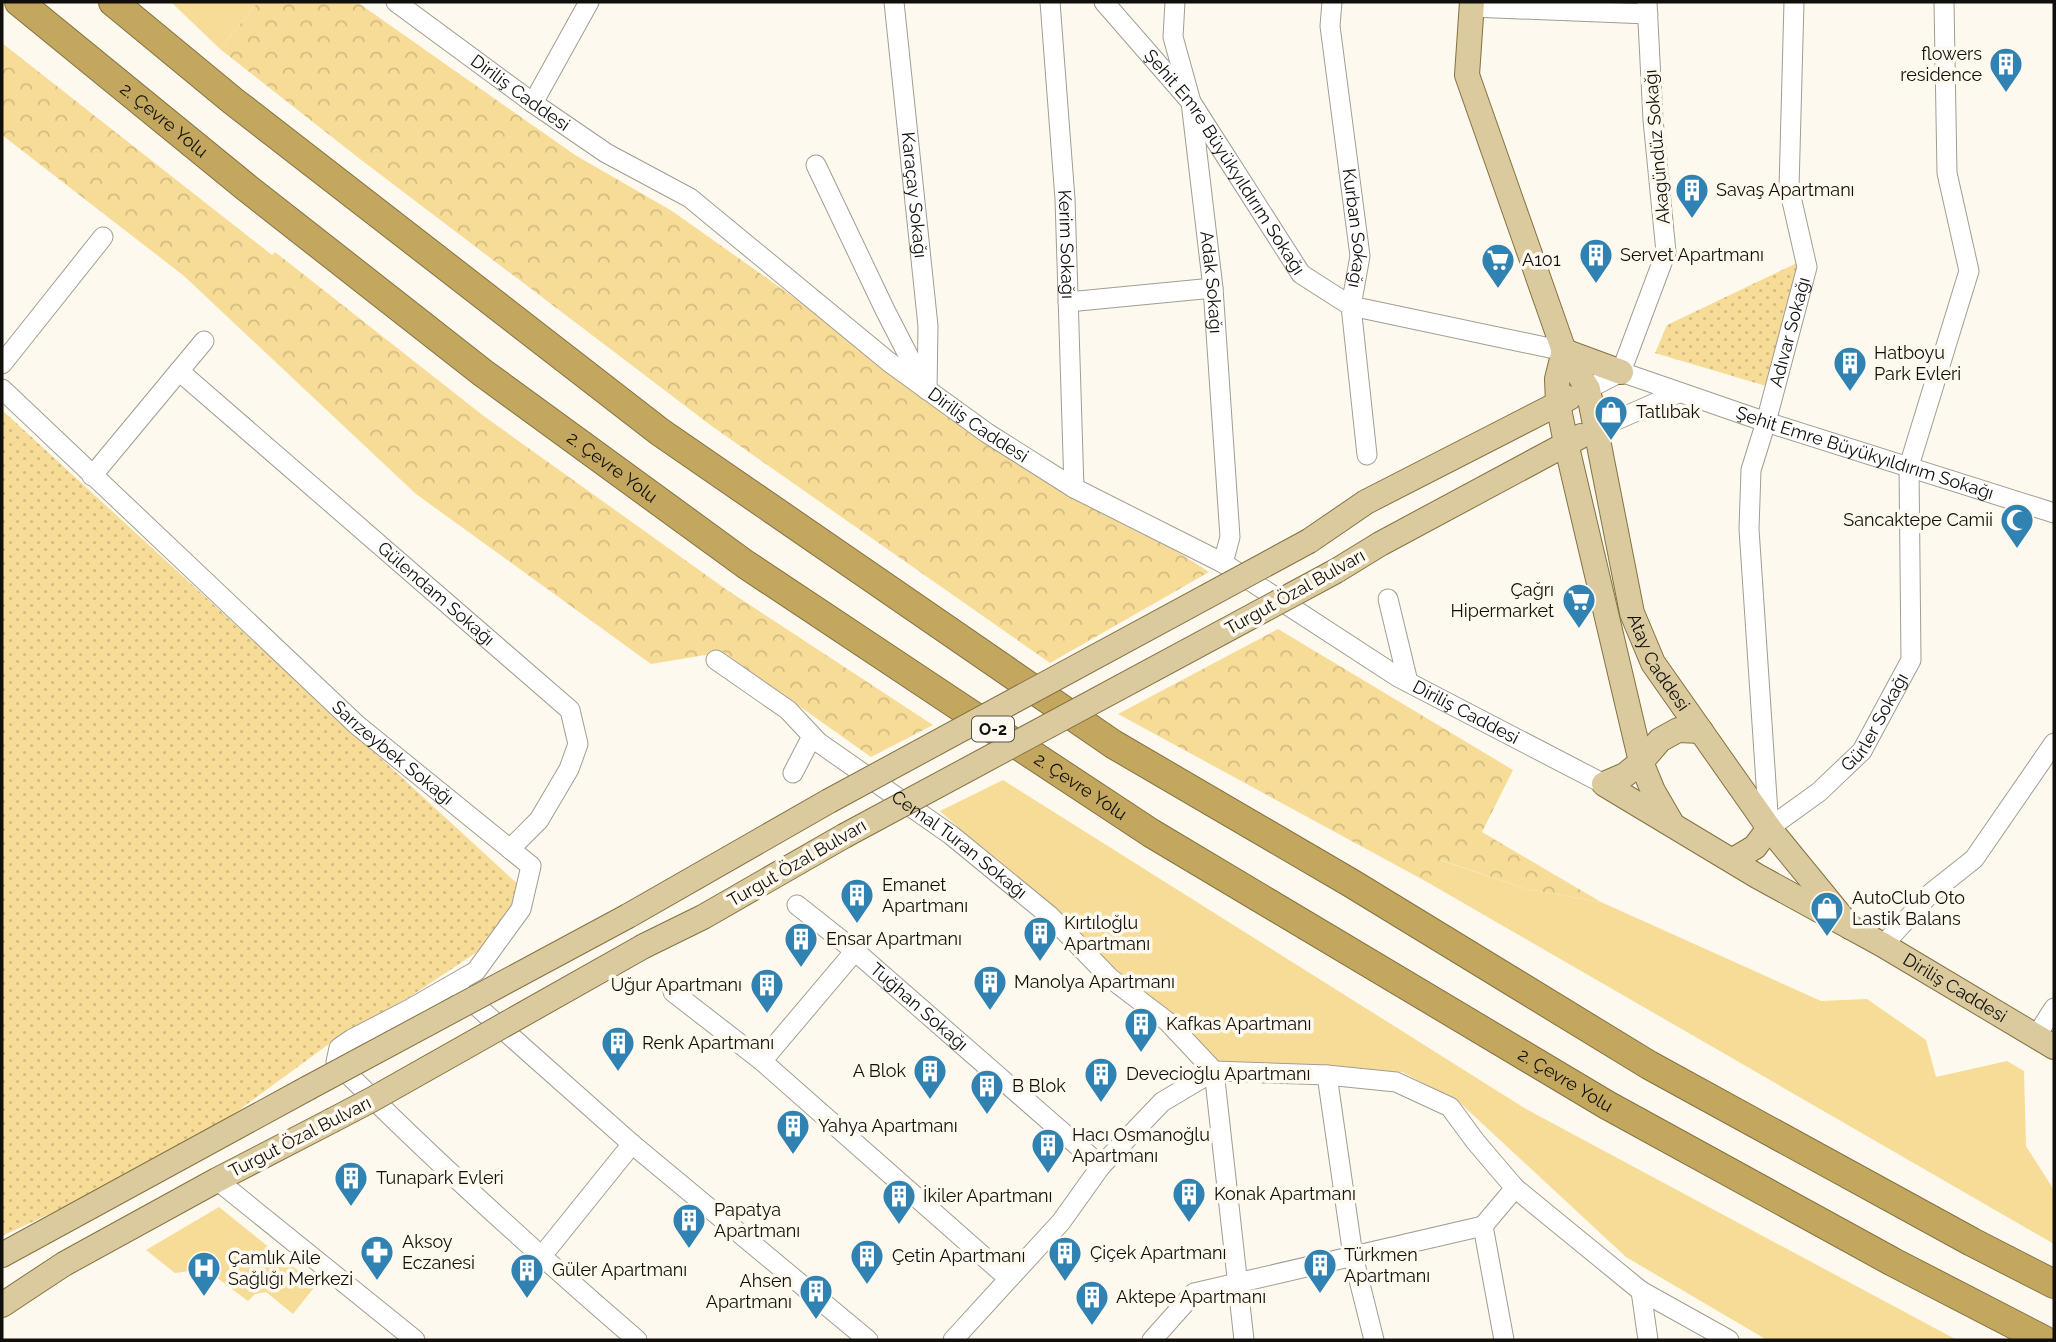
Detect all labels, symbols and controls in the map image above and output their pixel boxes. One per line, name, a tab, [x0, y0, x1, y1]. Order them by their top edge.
place label: flowers residence	[1900, 43, 1982, 85]
street label: Şehit Emre Büyükyıldırım Sokağı	[1140, 45, 1310, 278]
building icon: flowers residence	[1987, 45, 2025, 94]
street label: Diriliş Caddesi	[467, 50, 574, 135]
street label: Akagündüz Sokağı	[1639, 69, 1674, 225]
street label: 2. Çevre Yolu	[116, 78, 212, 162]
street label: Karaçay Sokağı	[898, 131, 932, 259]
street label: Kurban Sokağı	[1339, 167, 1371, 290]
building icon: Savaş Apartmanı	[1673, 171, 1711, 220]
place label: Savaş Apartmanı	[1716, 179, 1855, 200]
street label: Kerim Sokağı	[1054, 189, 1079, 299]
street label: Adak Sokağı	[1196, 230, 1227, 334]
building icon: Servet Apartmanı	[1577, 236, 1615, 285]
supermarket icon: A101	[1479, 241, 1517, 290]
place label: Servet Apartmanı	[1620, 244, 1764, 265]
place label: A101	[1522, 249, 1561, 270]
street label: Adıvar Sokağı	[1765, 275, 1814, 389]
place label: Hatboyu Park Evleri	[1874, 342, 1961, 384]
building icon: Hatboyu Park Evleri	[1831, 344, 1869, 393]
street label: Diriliş Caddesi	[924, 383, 1032, 466]
shop icon: Tatlıbak	[1592, 393, 1630, 442]
place label: Tatlıbak	[1636, 401, 1701, 422]
street label: Şehit Emre Büyükyıldırım Sokağı	[1733, 402, 1996, 503]
street label: 2. Çevre Yolu	[563, 427, 662, 507]
mosque icon: Sancaktepe Camii	[1998, 501, 2036, 550]
place label: Sancaktepe Camii	[1843, 509, 1993, 530]
street label: Gülendam Sokağı	[374, 537, 499, 650]
street label: Turgut Özal Bulvarı	[1221, 544, 1368, 639]
place label: Çağrı Hipermarket	[1451, 579, 1554, 621]
supermarket icon: Çağrı Hipermarket	[1560, 581, 1598, 630]
street label: Atay Caddesi	[1623, 610, 1694, 715]
street label: Gürler Sokağı	[1836, 669, 1912, 775]
street label: Diriliş Caddesi	[1409, 676, 1523, 748]
street label: Sarızeybek Sokağı	[328, 696, 458, 809]
road number: O-2	[972, 716, 1014, 742]
street label: 2. Çevre Yolu	[1031, 748, 1131, 824]
street label: Cemal Turan Sokağı	[888, 786, 1031, 903]
street label: Turgut Özal Bulvarı	[724, 814, 870, 911]
place label: Emanet Apartmanı	[882, 874, 968, 916]
building icon: Emanet Apartmanı	[838, 876, 876, 925]
place label: AutoClub Oto Lastik Balans	[1852, 887, 1965, 929]
shop icon: AutoClub Oto Lastik Balans	[1808, 889, 1846, 938]
place label: Kırtıloğlu Apartmanı	[1064, 912, 1150, 954]
building icon: Kırtıloğlu Apartmanı	[1021, 914, 1059, 963]
building icon: Ensar Apartmanı	[782, 920, 820, 969]
place label: Ensar Apartmanı	[826, 928, 962, 949]
street label: Diriliş Caddesi	[1899, 948, 2011, 1026]
street label: Tuğhan Sokağı	[866, 958, 972, 1055]
building icon: Manolya Apartmanı	[971, 963, 1009, 1012]
building icon: Uğur Apartmanı	[748, 966, 786, 1015]
place label: Manolya Apartmanı	[1014, 971, 1175, 992]
place label: Uğur Apartmanı	[611, 974, 742, 995]
building icon: Kafkas Apartmanı	[1122, 1005, 1160, 1054]
place label: Kafkas Apartmanı	[1166, 1013, 1312, 1034]
building icon: Renk Apartmanı	[599, 1024, 637, 1073]
place label: Renk Apartmanı	[642, 1032, 774, 1053]
street label: 2. Çevre Yolu	[1515, 1043, 1617, 1116]
building icon: A Blok	[911, 1052, 949, 1101]
building icon: Devecioğlu Apartmanı	[1082, 1055, 1120, 1104]
place label: A Blok	[853, 1060, 906, 1081]
place label: Devecioğlu Apartmanı	[1126, 1063, 1310, 1084]
building icon: B Blok	[968, 1067, 1006, 1116]
place label: B Blok	[1012, 1075, 1066, 1096]
street label: Turgut Özal Bulvarı	[225, 1092, 374, 1181]
building icon: Yahya Apartmanı	[774, 1107, 812, 1156]
place label: Yahya Apartmanı	[818, 1115, 958, 1136]
place label: Hacı Osmanoğlu Apartmanı	[1072, 1124, 1210, 1166]
building icon: Hacı Osmanoğlu Apartmanı	[1029, 1126, 1067, 1175]
building icon: Tunapark Evleri	[332, 1159, 370, 1208]
place label: Tunapark Evleri	[376, 1167, 504, 1188]
building icon: Konak Apartmanı	[1170, 1175, 1208, 1224]
building icon: İkiler Apartmanı	[880, 1177, 918, 1226]
place label: Konak Apartmanı	[1214, 1183, 1356, 1204]
place label: İkiler Apartmanı	[923, 1185, 1053, 1206]
place label: Papatya Apartmanı	[714, 1199, 800, 1241]
building icon: Papatya Apartmanı	[670, 1201, 708, 1250]
place label: Aksoy Eczanesi	[402, 1231, 475, 1273]
pharmacy icon: Aksoy Eczanesi	[358, 1233, 396, 1282]
building icon: Çiçek Apartmanı	[1046, 1234, 1084, 1283]
building icon: Çetin Apartmanı	[848, 1237, 886, 1286]
place label: Çiçek Apartmanı	[1090, 1242, 1226, 1263]
place label: Türkmen Apartmanı	[1344, 1244, 1430, 1286]
place label: Çetin Apartmanı	[892, 1245, 1026, 1266]
building icon: Türkmen Apartmanı	[1301, 1246, 1339, 1295]
place label: Çamlık Aile Sağlığı Merkezi	[228, 1247, 353, 1289]
hospital icon: Çamlık Aile Sağlığı Merkezi	[185, 1249, 223, 1298]
building icon: Güler Apartmanı	[508, 1251, 546, 1300]
place label: Güler Apartmanı	[552, 1259, 687, 1280]
place label: Ahsen Apartmanı	[706, 1270, 792, 1312]
building icon: Ahsen Apartmanı	[797, 1272, 835, 1321]
building icon: Aktepe Apartmanı	[1073, 1278, 1111, 1327]
place label: Aktepe Apartmanı	[1116, 1286, 1266, 1307]

